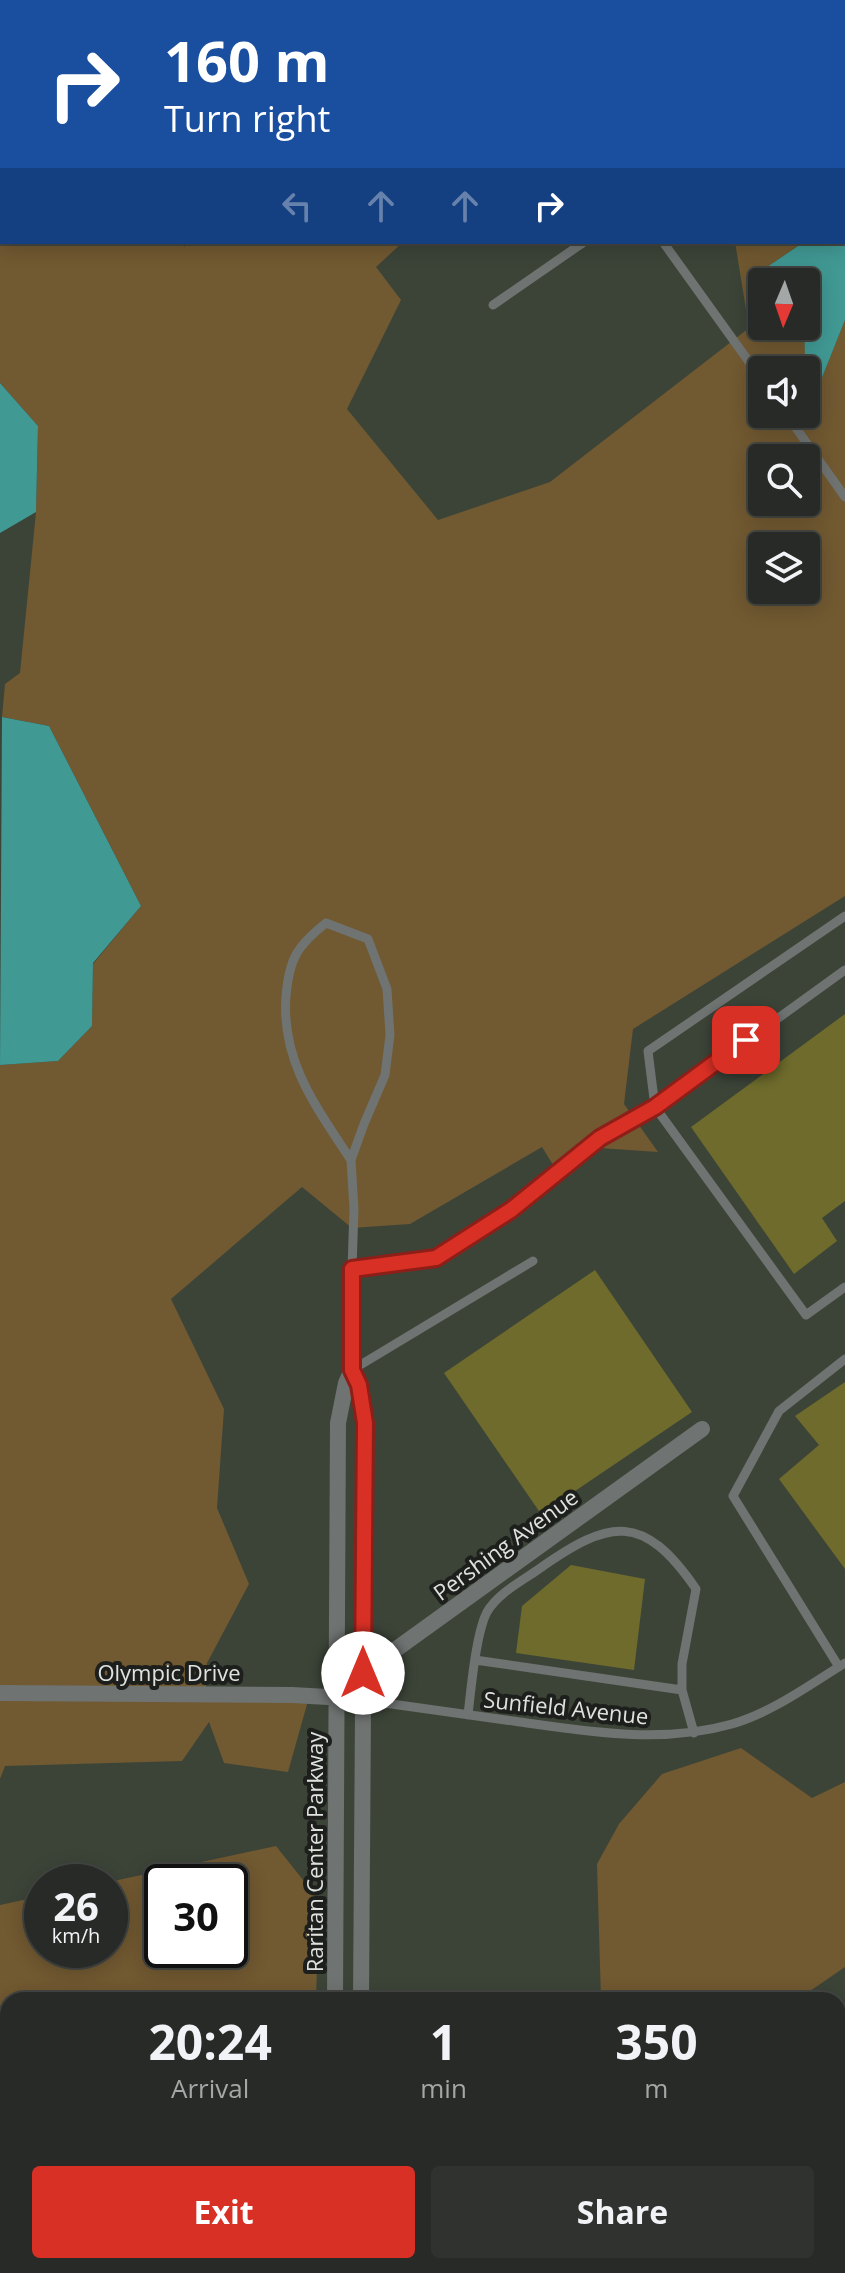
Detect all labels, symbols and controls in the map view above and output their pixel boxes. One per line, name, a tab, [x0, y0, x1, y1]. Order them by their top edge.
text: 160 m	[164, 22, 330, 98]
icon: right	[32, 32, 136, 136]
text: Turn right	[164, 94, 330, 143]
icon: left	[275, 184, 319, 228]
icon: ahead	[359, 184, 403, 228]
icon: ahead	[443, 184, 487, 228]
icon: right	[527, 184, 571, 228]
north arrow	[748, 268, 820, 340]
map controls	[748, 268, 820, 604]
button: sound	[748, 356, 820, 428]
button: search	[748, 444, 820, 516]
button: layers	[748, 532, 820, 604]
pin	[712, 1006, 780, 1074]
icon: arrive	[724, 1018, 768, 1062]
street label: Pershing Avenue	[427, 1481, 583, 1607]
position arrow	[321, 1631, 405, 1715]
street label: Olympic Drive	[97, 1657, 241, 1687]
street label: Sunfield Avenue	[482, 1683, 650, 1731]
street label: Raritan Center Parkway	[299, 1731, 329, 1972]
speed limit sign: 30	[144, 1864, 248, 1968]
text: 26	[53, 1878, 99, 1933]
text: km/h	[52, 1922, 100, 1949]
text: 20:24	[148, 2009, 272, 2074]
text: 1	[430, 2009, 457, 2074]
text: 350	[615, 2009, 698, 2074]
text: Arrival	[171, 2070, 249, 2106]
text: min	[420, 2070, 467, 2106]
text: m	[644, 2070, 668, 2106]
button: Exit	[32, 2166, 415, 2258]
button: Share	[431, 2166, 814, 2258]

